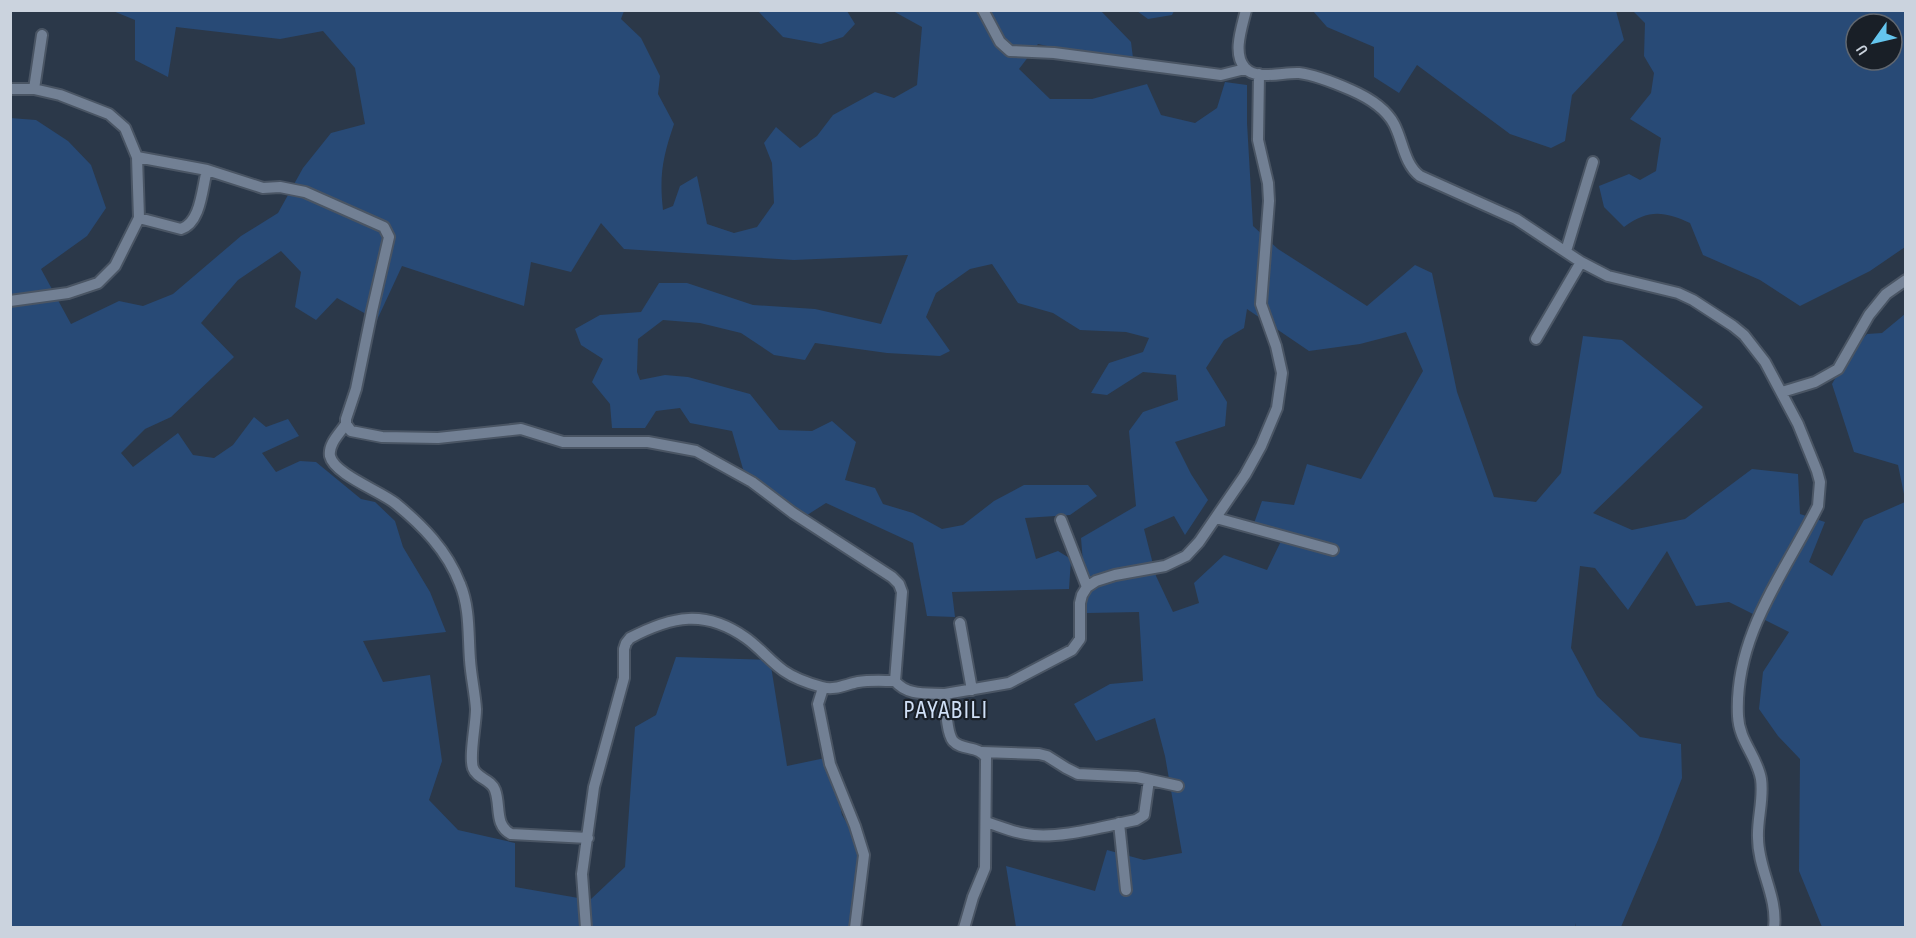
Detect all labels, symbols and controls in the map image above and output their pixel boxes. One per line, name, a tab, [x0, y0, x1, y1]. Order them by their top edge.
north arrow	[1844, 12, 1904, 72]
text: U	[1853, 41, 1873, 58]
district label: PAYABILI	[904, 695, 988, 726]

